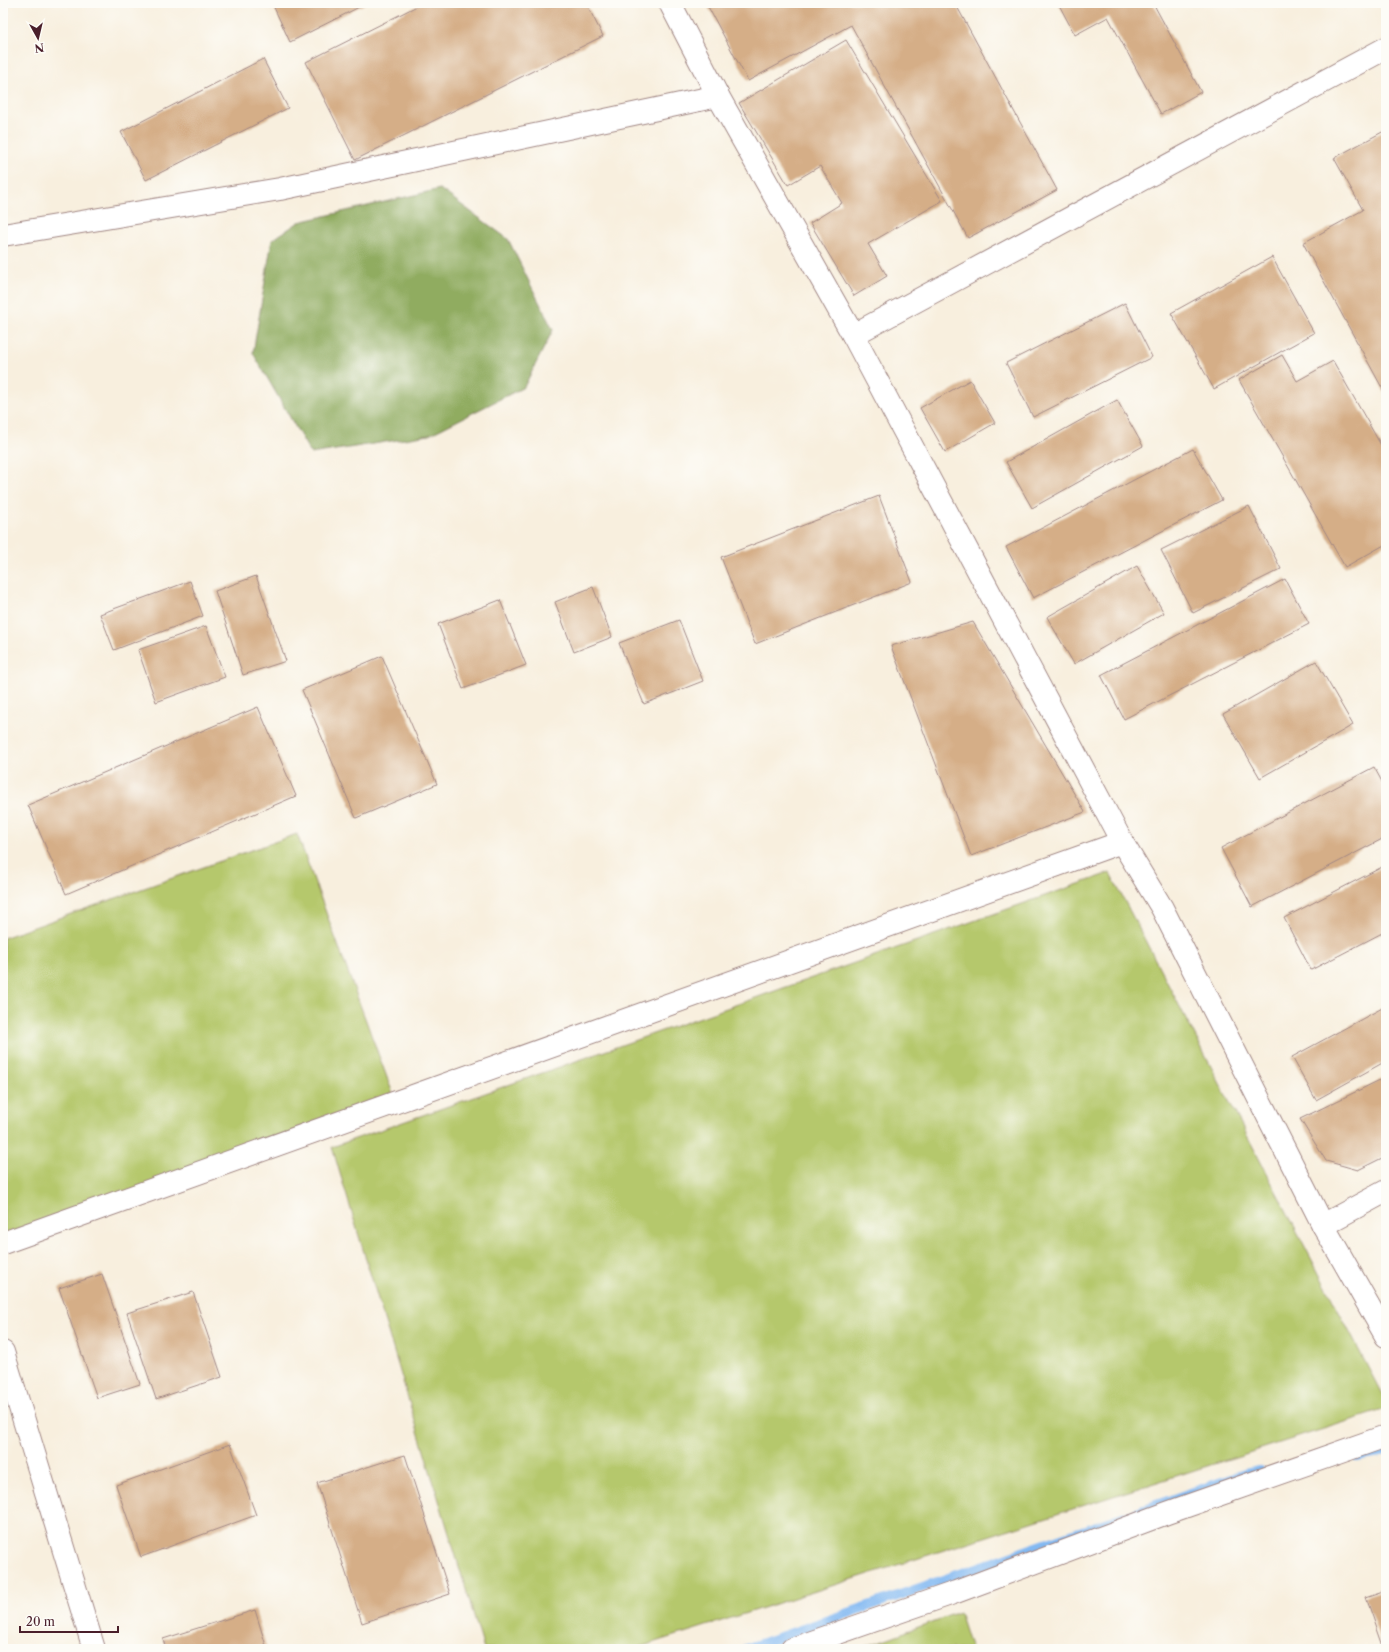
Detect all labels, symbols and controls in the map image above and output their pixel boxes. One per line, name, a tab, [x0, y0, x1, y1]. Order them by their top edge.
north arrow	[18, 18, 58, 58]
text: N	[33, 40, 45, 56]
scale bar	[20, 1608, 118, 1634]
text: 20 m	[26, 1614, 55, 1629]

